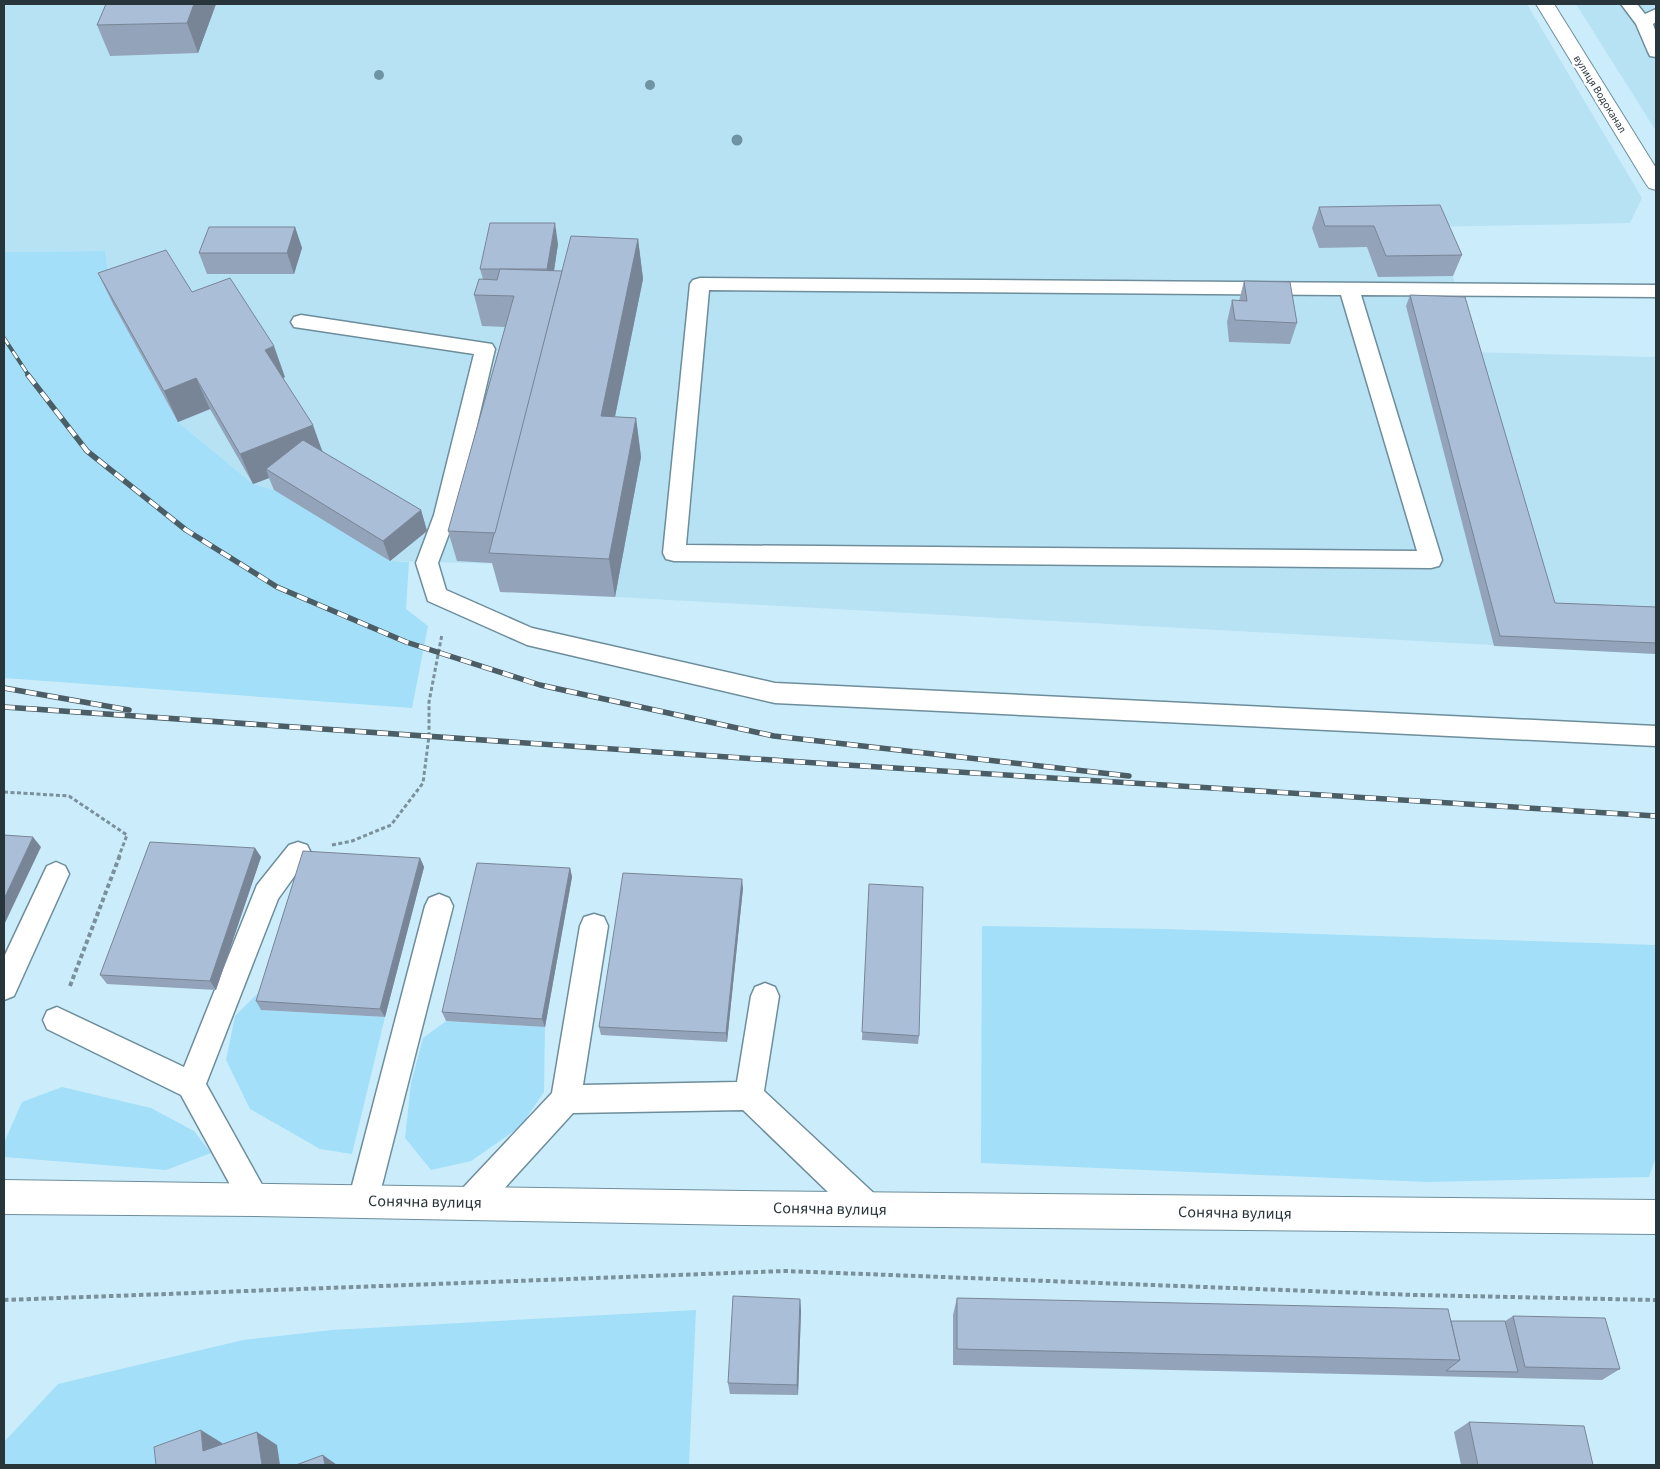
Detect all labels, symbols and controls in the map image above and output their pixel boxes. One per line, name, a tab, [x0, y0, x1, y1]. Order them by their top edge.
street label: вулиця Водоканал	[1570, 52, 1630, 136]
street label: Сонячна вулиця	[368, 1190, 482, 1214]
street label: Сонячна вулиця	[773, 1197, 887, 1221]
street label: Сонячна вулиця	[1178, 1201, 1292, 1225]

